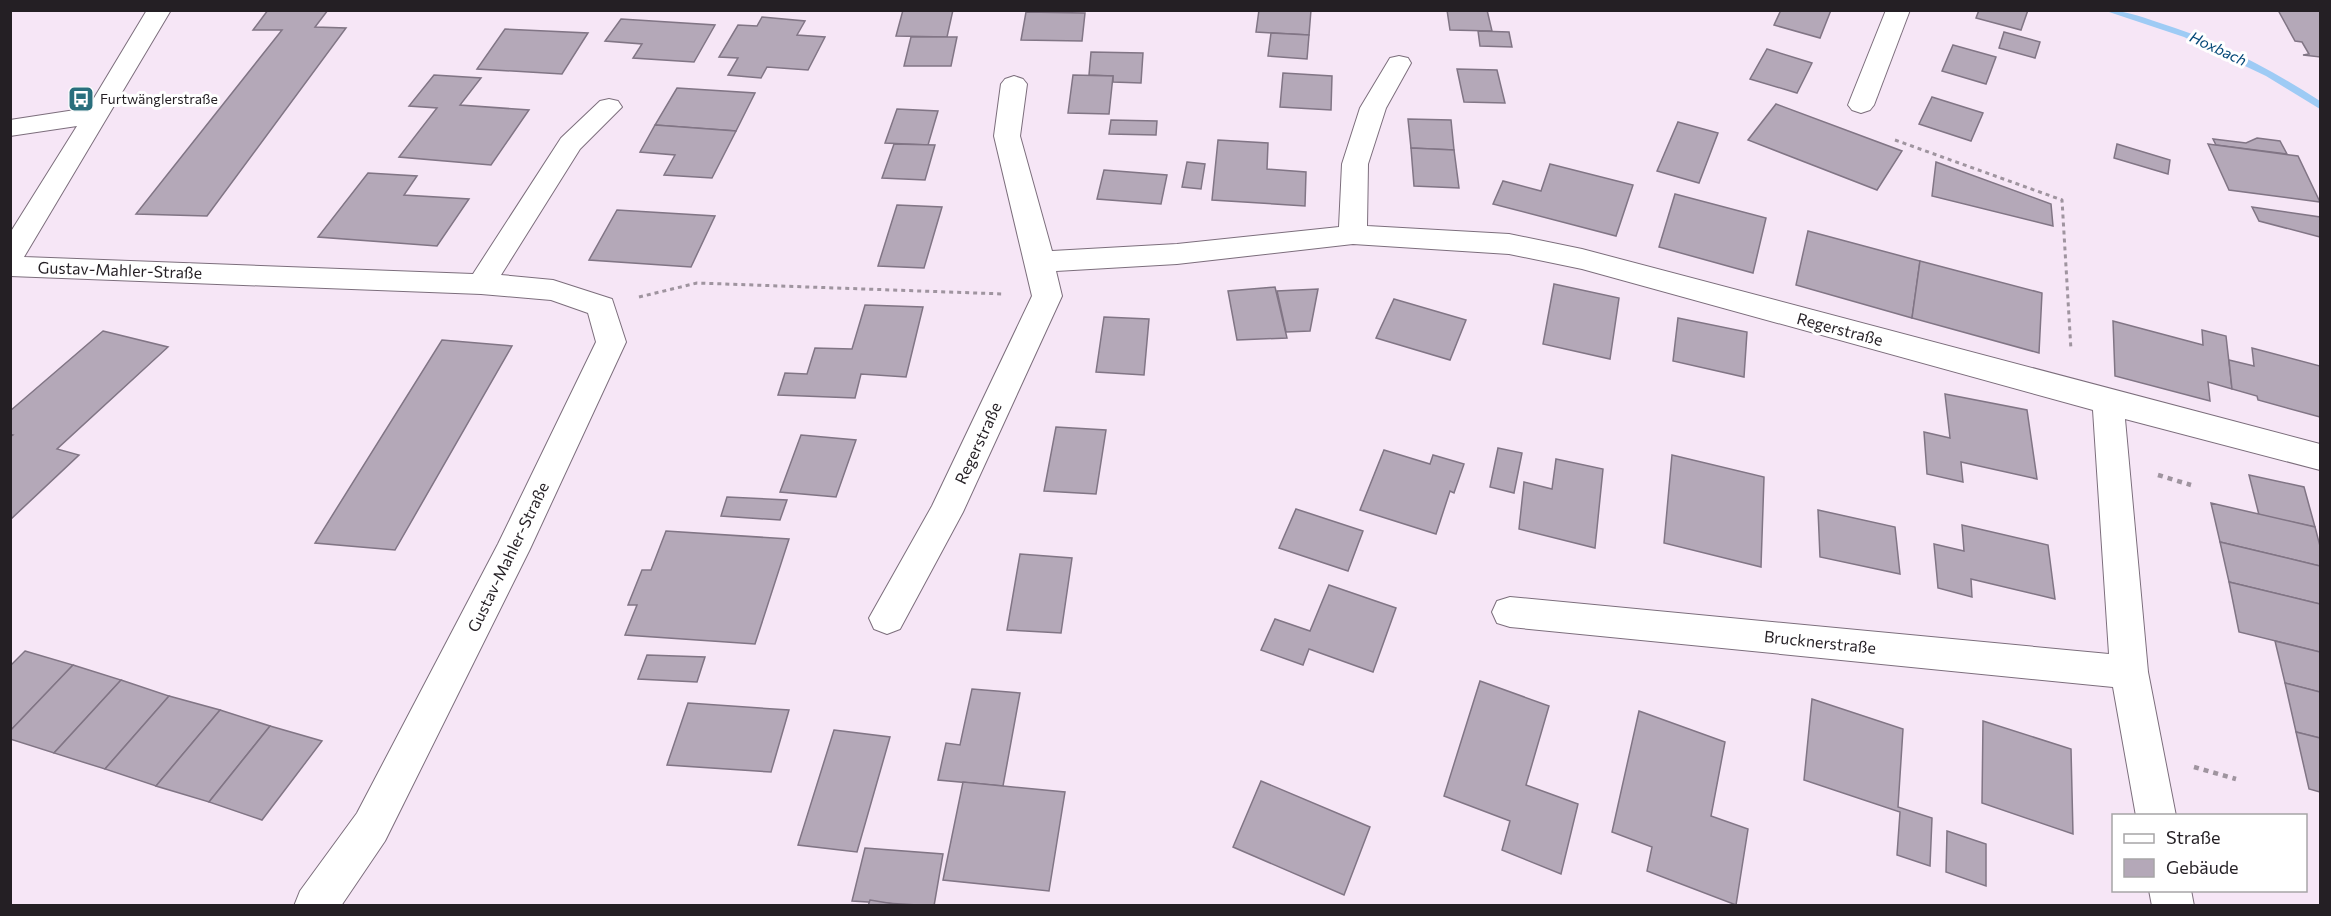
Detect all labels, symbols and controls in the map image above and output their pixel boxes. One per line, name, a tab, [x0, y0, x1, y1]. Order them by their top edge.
water label: Hoxbach	[2187, 27, 2250, 69]
bus stop icon: Furtwänglerstraße	[66, 84, 96, 114]
place label: Furtwänglerstraße	[100, 90, 218, 107]
street label: Gustav-Mahler-Straße	[38, 257, 203, 282]
street label: Regerstraße	[1795, 308, 1885, 349]
street label: Regerstraße	[950, 399, 1005, 487]
street label: Gustav-Mahler-Straße	[463, 479, 552, 635]
street label: Brucknerstraße	[1763, 626, 1877, 657]
legend	[2112, 814, 2307, 892]
text: Straße	[2166, 826, 2221, 848]
text: Gebäude	[2166, 856, 2239, 878]

